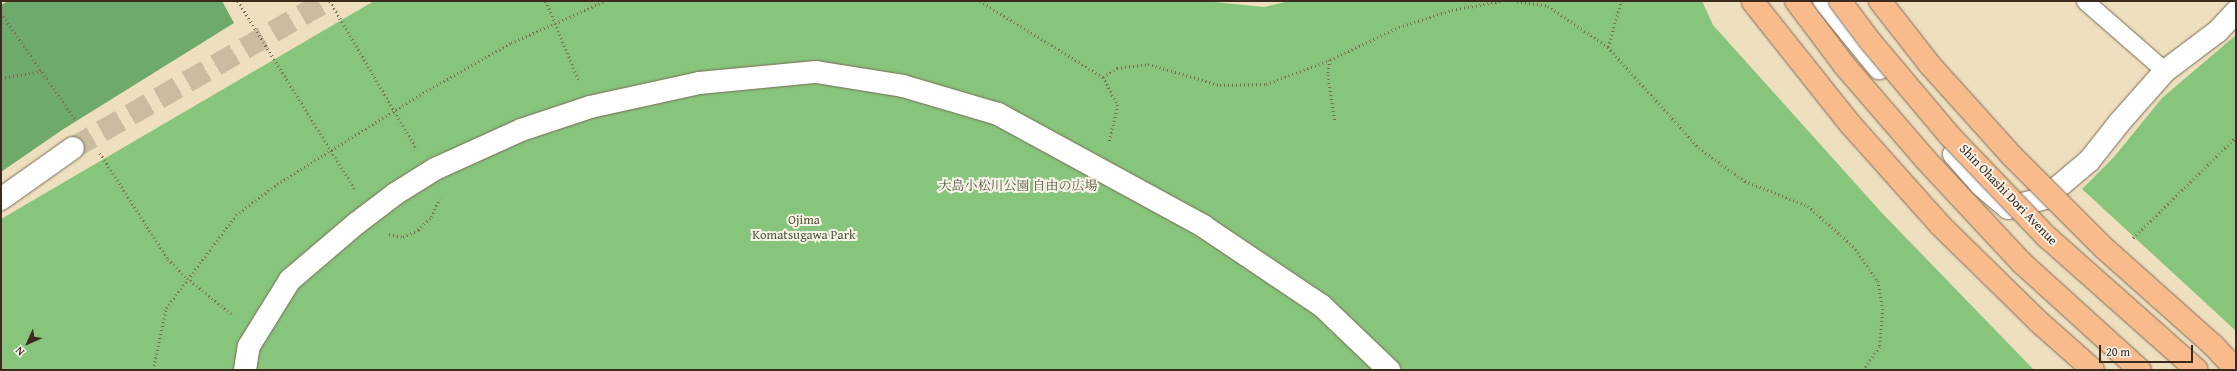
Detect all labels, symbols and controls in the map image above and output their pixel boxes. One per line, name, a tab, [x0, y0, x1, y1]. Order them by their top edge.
street label: Shin Ohashi Dori Avenue	[1956, 141, 2060, 249]
park label: 大島小松川公園 自由の広場	[939, 178, 1097, 194]
park label: Ojima Komatsugawa Park	[752, 213, 856, 244]
north arrow	[8, 323, 48, 363]
scale bar	[2101, 337, 2195, 363]
text: N	[11, 343, 28, 360]
text: 20 m	[2106, 343, 2130, 360]

